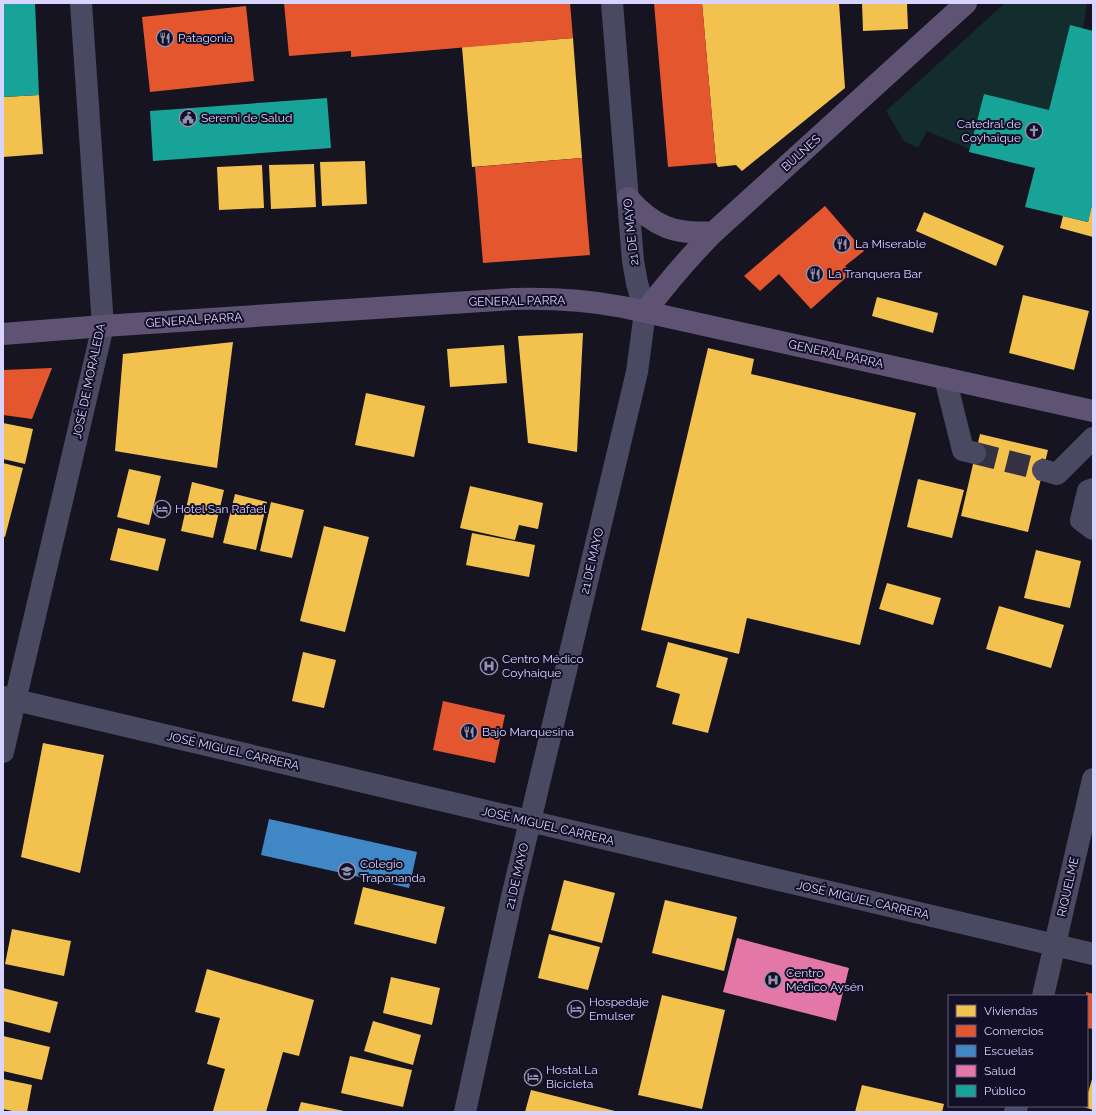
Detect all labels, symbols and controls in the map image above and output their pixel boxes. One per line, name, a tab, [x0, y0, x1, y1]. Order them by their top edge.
restaurant icon: Patagonia	[155, 28, 175, 48]
place label: Patagonia	[178, 31, 233, 45]
public building icon: Seremi de Salud	[178, 108, 198, 128]
place label: Seremi de Salud	[201, 111, 292, 125]
place label: Catedral de Coyhaique	[957, 117, 1021, 145]
church icon: Catedral de Coyhaique	[1024, 121, 1044, 141]
street label: BULNES	[779, 132, 823, 174]
street label: 21 DE MAYO	[621, 198, 641, 266]
restaurant icon: La Miserable	[832, 234, 852, 254]
place label: La Miserable	[855, 237, 926, 251]
restaurant icon: La Tranquera Bar	[805, 264, 825, 284]
place label: La Tranquera Bar	[828, 267, 923, 281]
street label: GENERAL PARRA	[468, 293, 566, 309]
street label: GENERAL PARRA	[145, 310, 243, 330]
street label: JOSÉ DE MORALEDA	[70, 322, 108, 440]
street label: GENERAL PARRA	[787, 337, 885, 371]
hotel icon: Hotel San Rafael	[152, 499, 172, 519]
place label: Hotel San Rafael	[175, 502, 267, 516]
street label: 21 DE MAYO	[578, 527, 606, 595]
place label: Centro Médico Coyhaique	[502, 652, 584, 680]
hospital icon: Centro Médico Coyhaique	[479, 656, 499, 676]
restaurant icon: Bajo Marquesina	[459, 722, 479, 742]
place label: Bajo Marquesina	[482, 725, 574, 739]
street label: JOSÉ MIGUEL CARRERA	[165, 729, 301, 773]
street label: JOSÉ MIGUEL CARRERA	[480, 804, 616, 848]
street label: 21 DE MAYO	[503, 842, 531, 910]
street label: RIQUELME	[1054, 856, 1082, 918]
place label: Colegio Trapananda	[360, 857, 425, 885]
school or university icon: Colegio Trapananda	[337, 861, 357, 881]
street label: JOSÉ MIGUEL CARRERA	[795, 878, 931, 922]
place label: Centro Médico Aysén	[786, 966, 864, 994]
hospital icon: Centro Médico Aysén	[763, 970, 783, 990]
place label: Hospedaje Emulser	[589, 995, 649, 1023]
legend	[948, 995, 1088, 1107]
hotel icon: Hospedaje Emulser	[566, 999, 586, 1019]
text: Viviendas	[984, 1004, 1038, 1018]
text: Comercios	[984, 1024, 1044, 1038]
text: Escuelas	[984, 1044, 1034, 1058]
place label: Hostal La Bicicleta	[546, 1063, 598, 1091]
text: Salud	[984, 1064, 1016, 1078]
hotel icon: Hostal La Bicicleta	[523, 1067, 543, 1087]
text: Público	[984, 1084, 1026, 1098]

